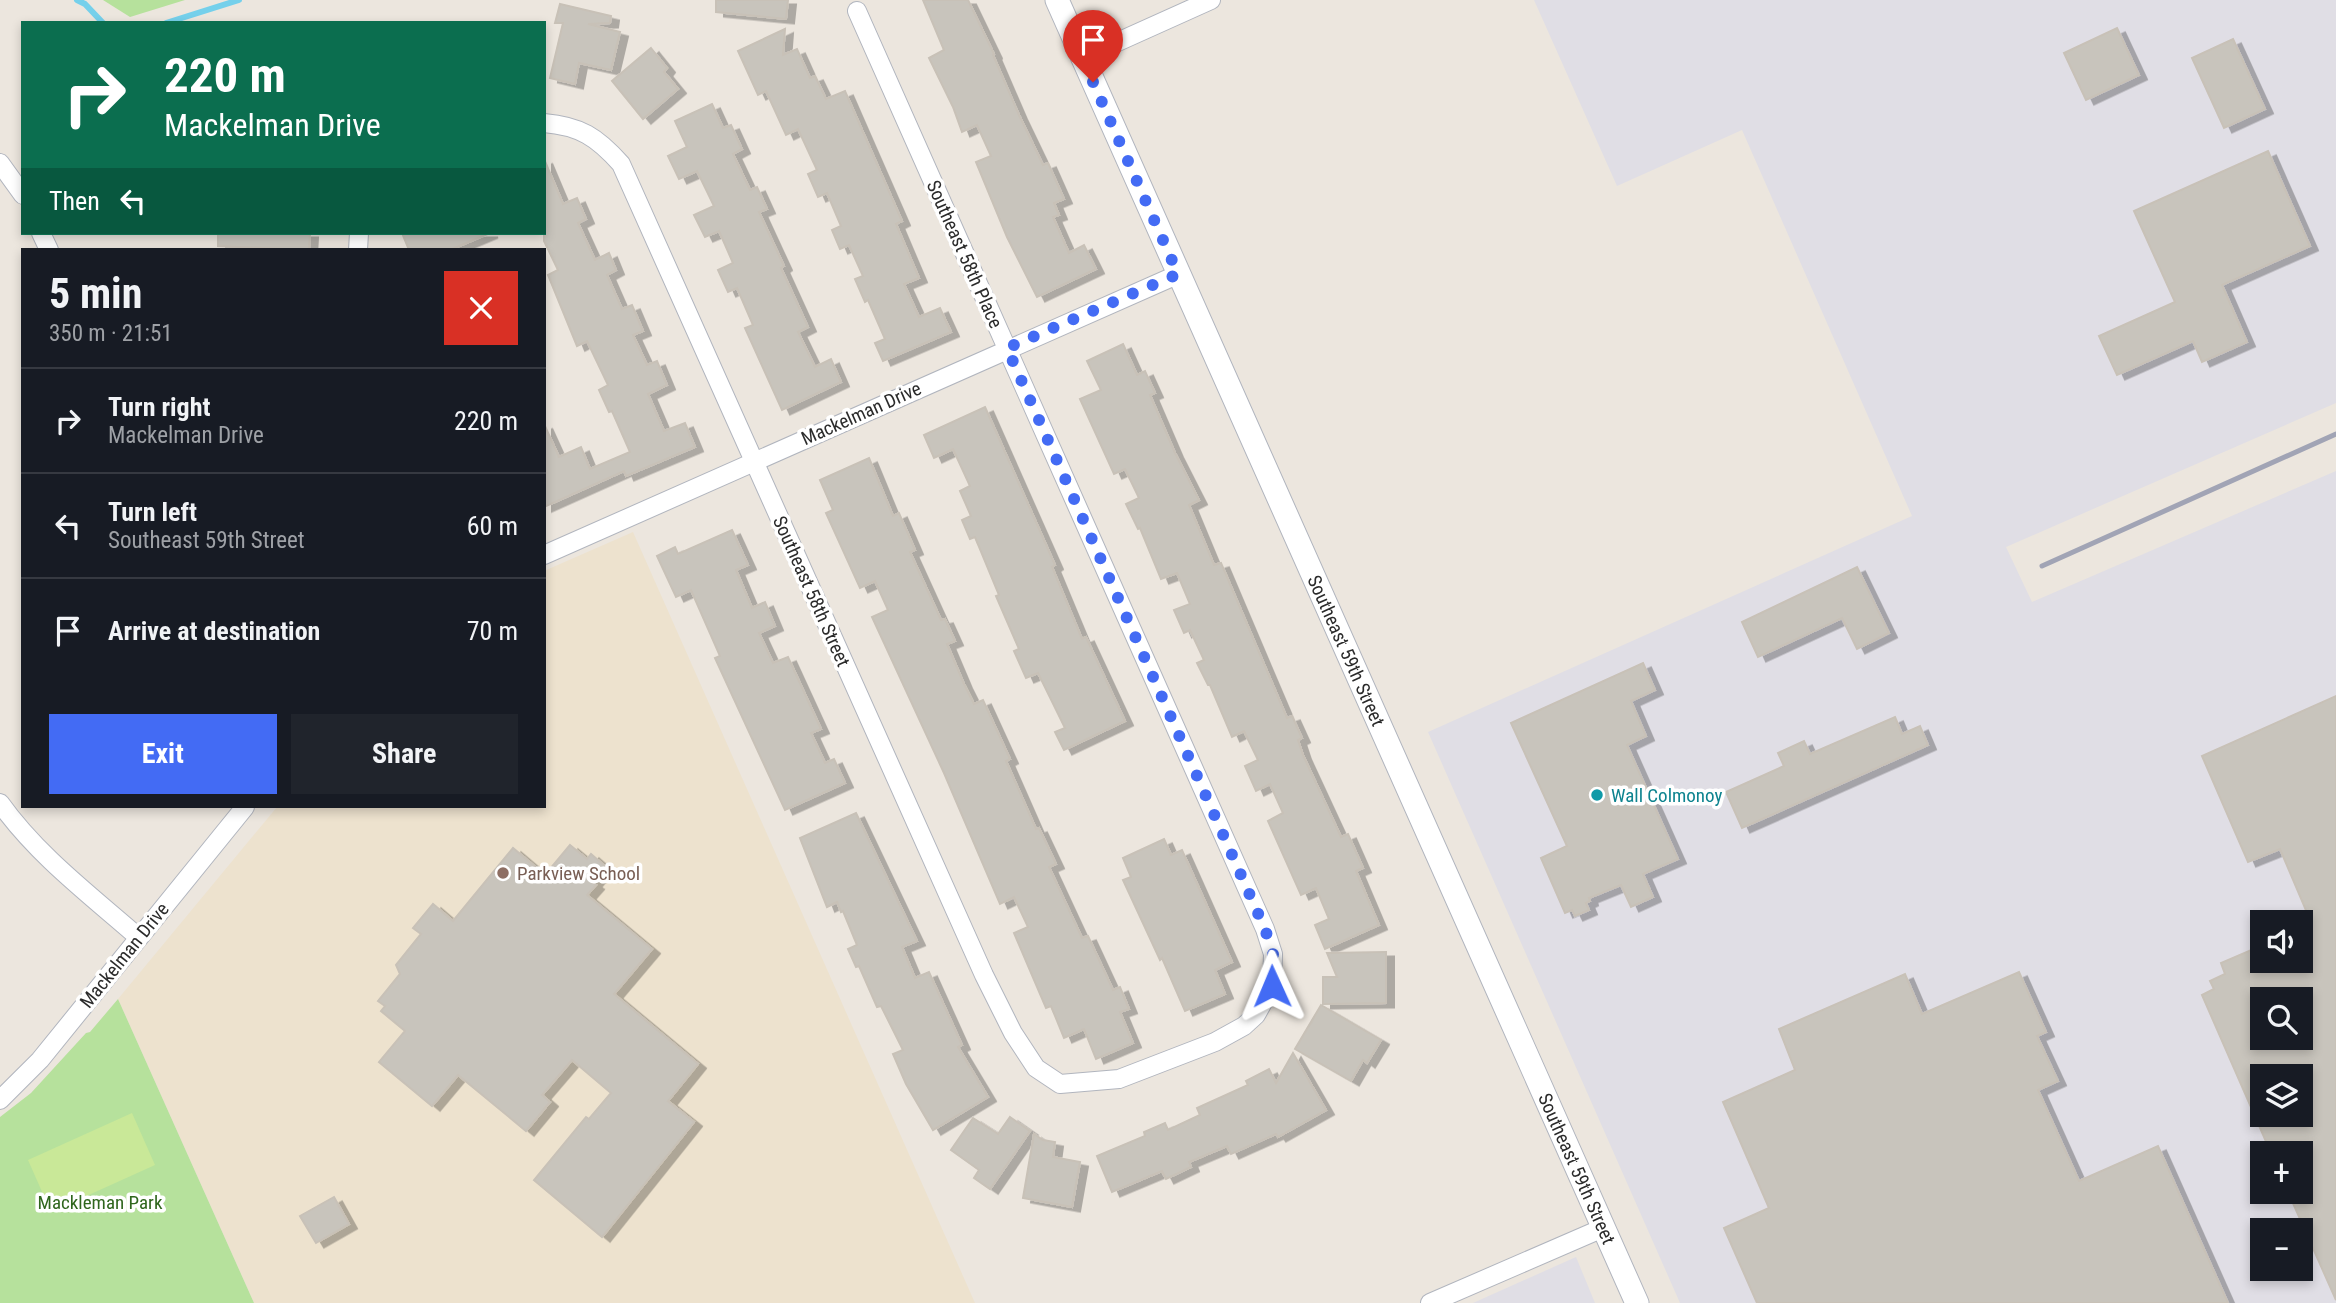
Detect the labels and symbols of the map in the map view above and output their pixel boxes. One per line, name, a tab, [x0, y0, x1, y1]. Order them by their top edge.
pin	[1063, 10, 1123, 82]
street label: Southeast 58th Place	[922, 177, 1008, 332]
street label: Mackelman Drive	[798, 377, 925, 450]
street label: Southeast 58th Street	[768, 512, 855, 670]
street label: Southeast 59th Street	[1303, 572, 1390, 730]
place label: Wall Colmonoy	[1611, 784, 1722, 807]
marker: Wall Colmonoy	[1589, 787, 1605, 803]
place label: Parkview School	[517, 862, 640, 885]
marker: Parkview School	[495, 865, 511, 881]
street label: Mackelman Drive	[75, 898, 174, 1013]
position arrow	[1235, 949, 1309, 1023]
street label: Southeast 59th Street	[1533, 1090, 1620, 1248]
park label: Mackleman Park	[38, 1191, 163, 1214]

